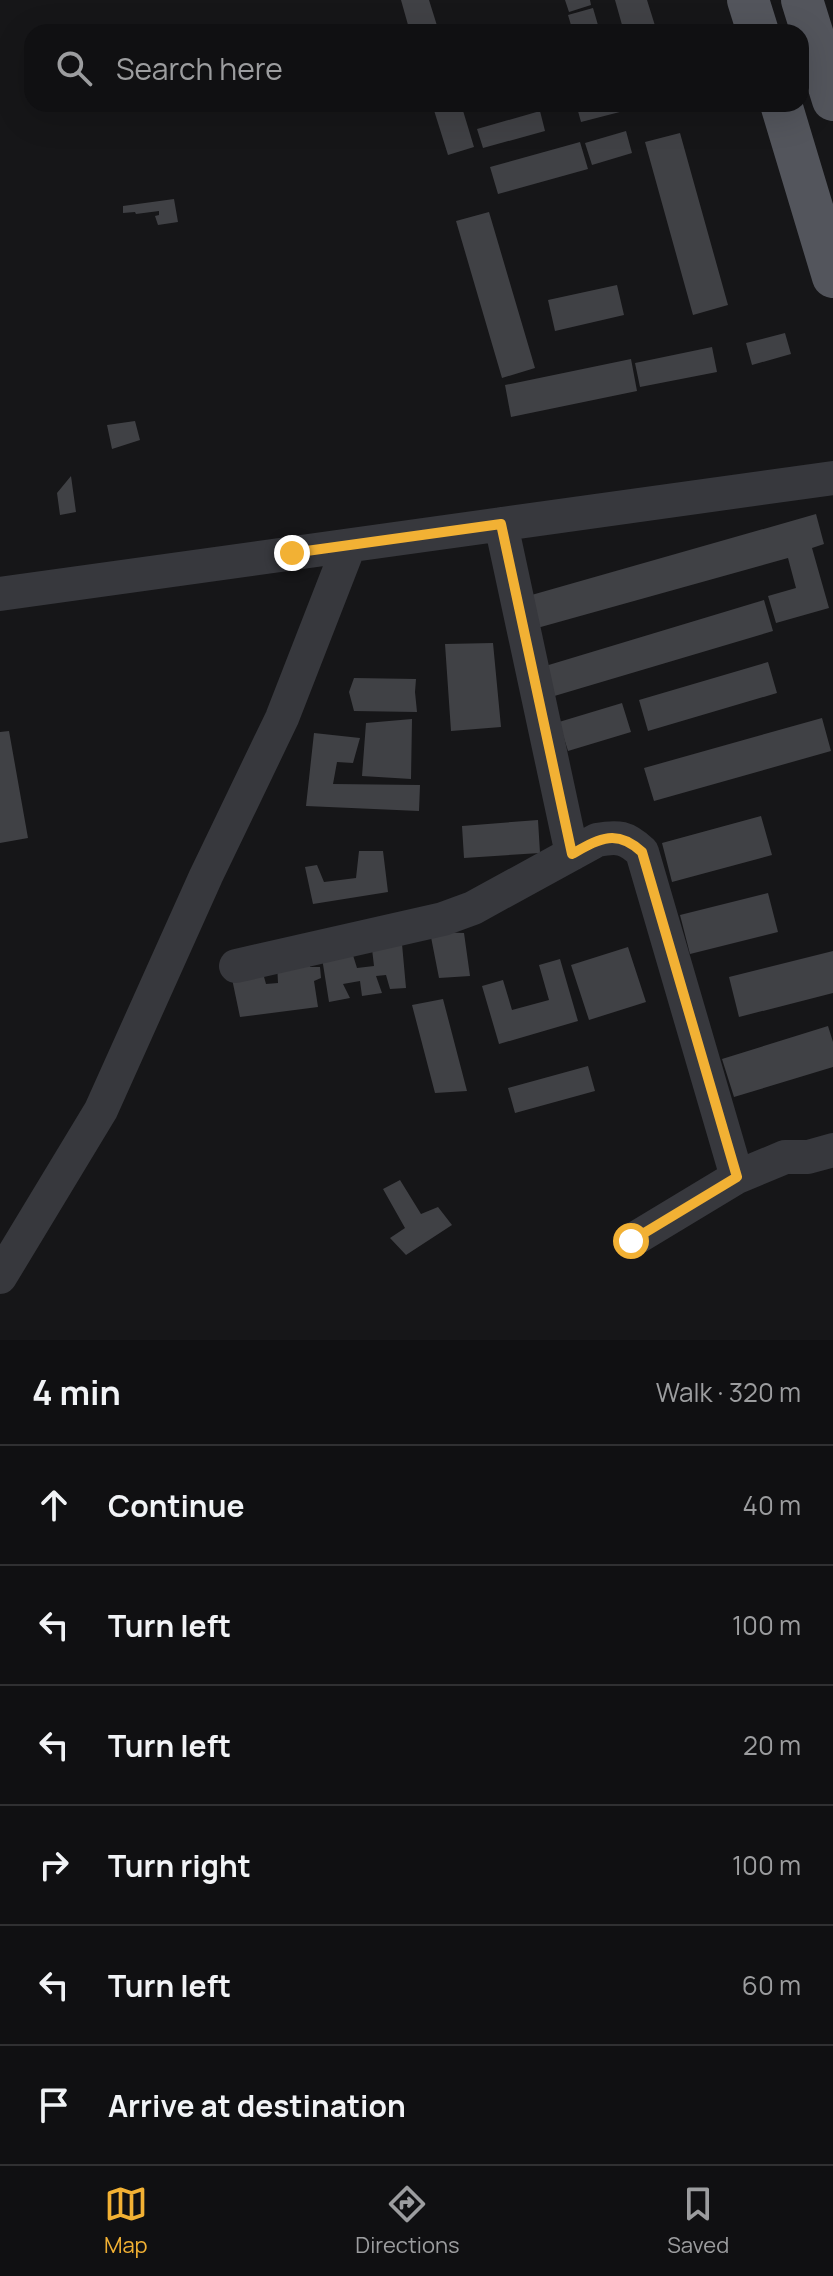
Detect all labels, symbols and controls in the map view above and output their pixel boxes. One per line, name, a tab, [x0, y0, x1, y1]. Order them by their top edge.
search box	[24, 24, 809, 112]
icon: search	[52, 46, 96, 90]
text: Search here	[116, 48, 283, 89]
route end	[274, 535, 310, 571]
route start	[613, 1223, 649, 1259]
text: 4 min	[32, 1369, 121, 1415]
text: Walk · 320 m	[656, 1374, 801, 1410]
icon: ahead	[32, 1483, 76, 1527]
text: Continue	[108, 1485, 244, 1526]
text: 40 m	[743, 1487, 801, 1523]
icon: left	[32, 1603, 76, 1647]
text: Turn left	[108, 1605, 231, 1646]
text: 100 m	[732, 1607, 801, 1643]
icon: left	[32, 1723, 76, 1767]
text: Turn left	[108, 1725, 231, 1766]
text: 20 m	[743, 1727, 801, 1763]
icon: right	[32, 1843, 76, 1887]
text: Turn right	[108, 1845, 251, 1886]
text: 100 m	[732, 1847, 801, 1883]
icon: left	[32, 1963, 76, 2007]
text: Turn left	[108, 1965, 231, 2006]
text: 60 m	[742, 1967, 801, 2003]
icon: arrive	[32, 2083, 76, 2127]
text: Arrive at destination	[108, 2085, 406, 2126]
tab: Map	[104, 2182, 148, 2260]
tab: Directions	[355, 2182, 460, 2260]
tab: Saved	[667, 2182, 729, 2260]

